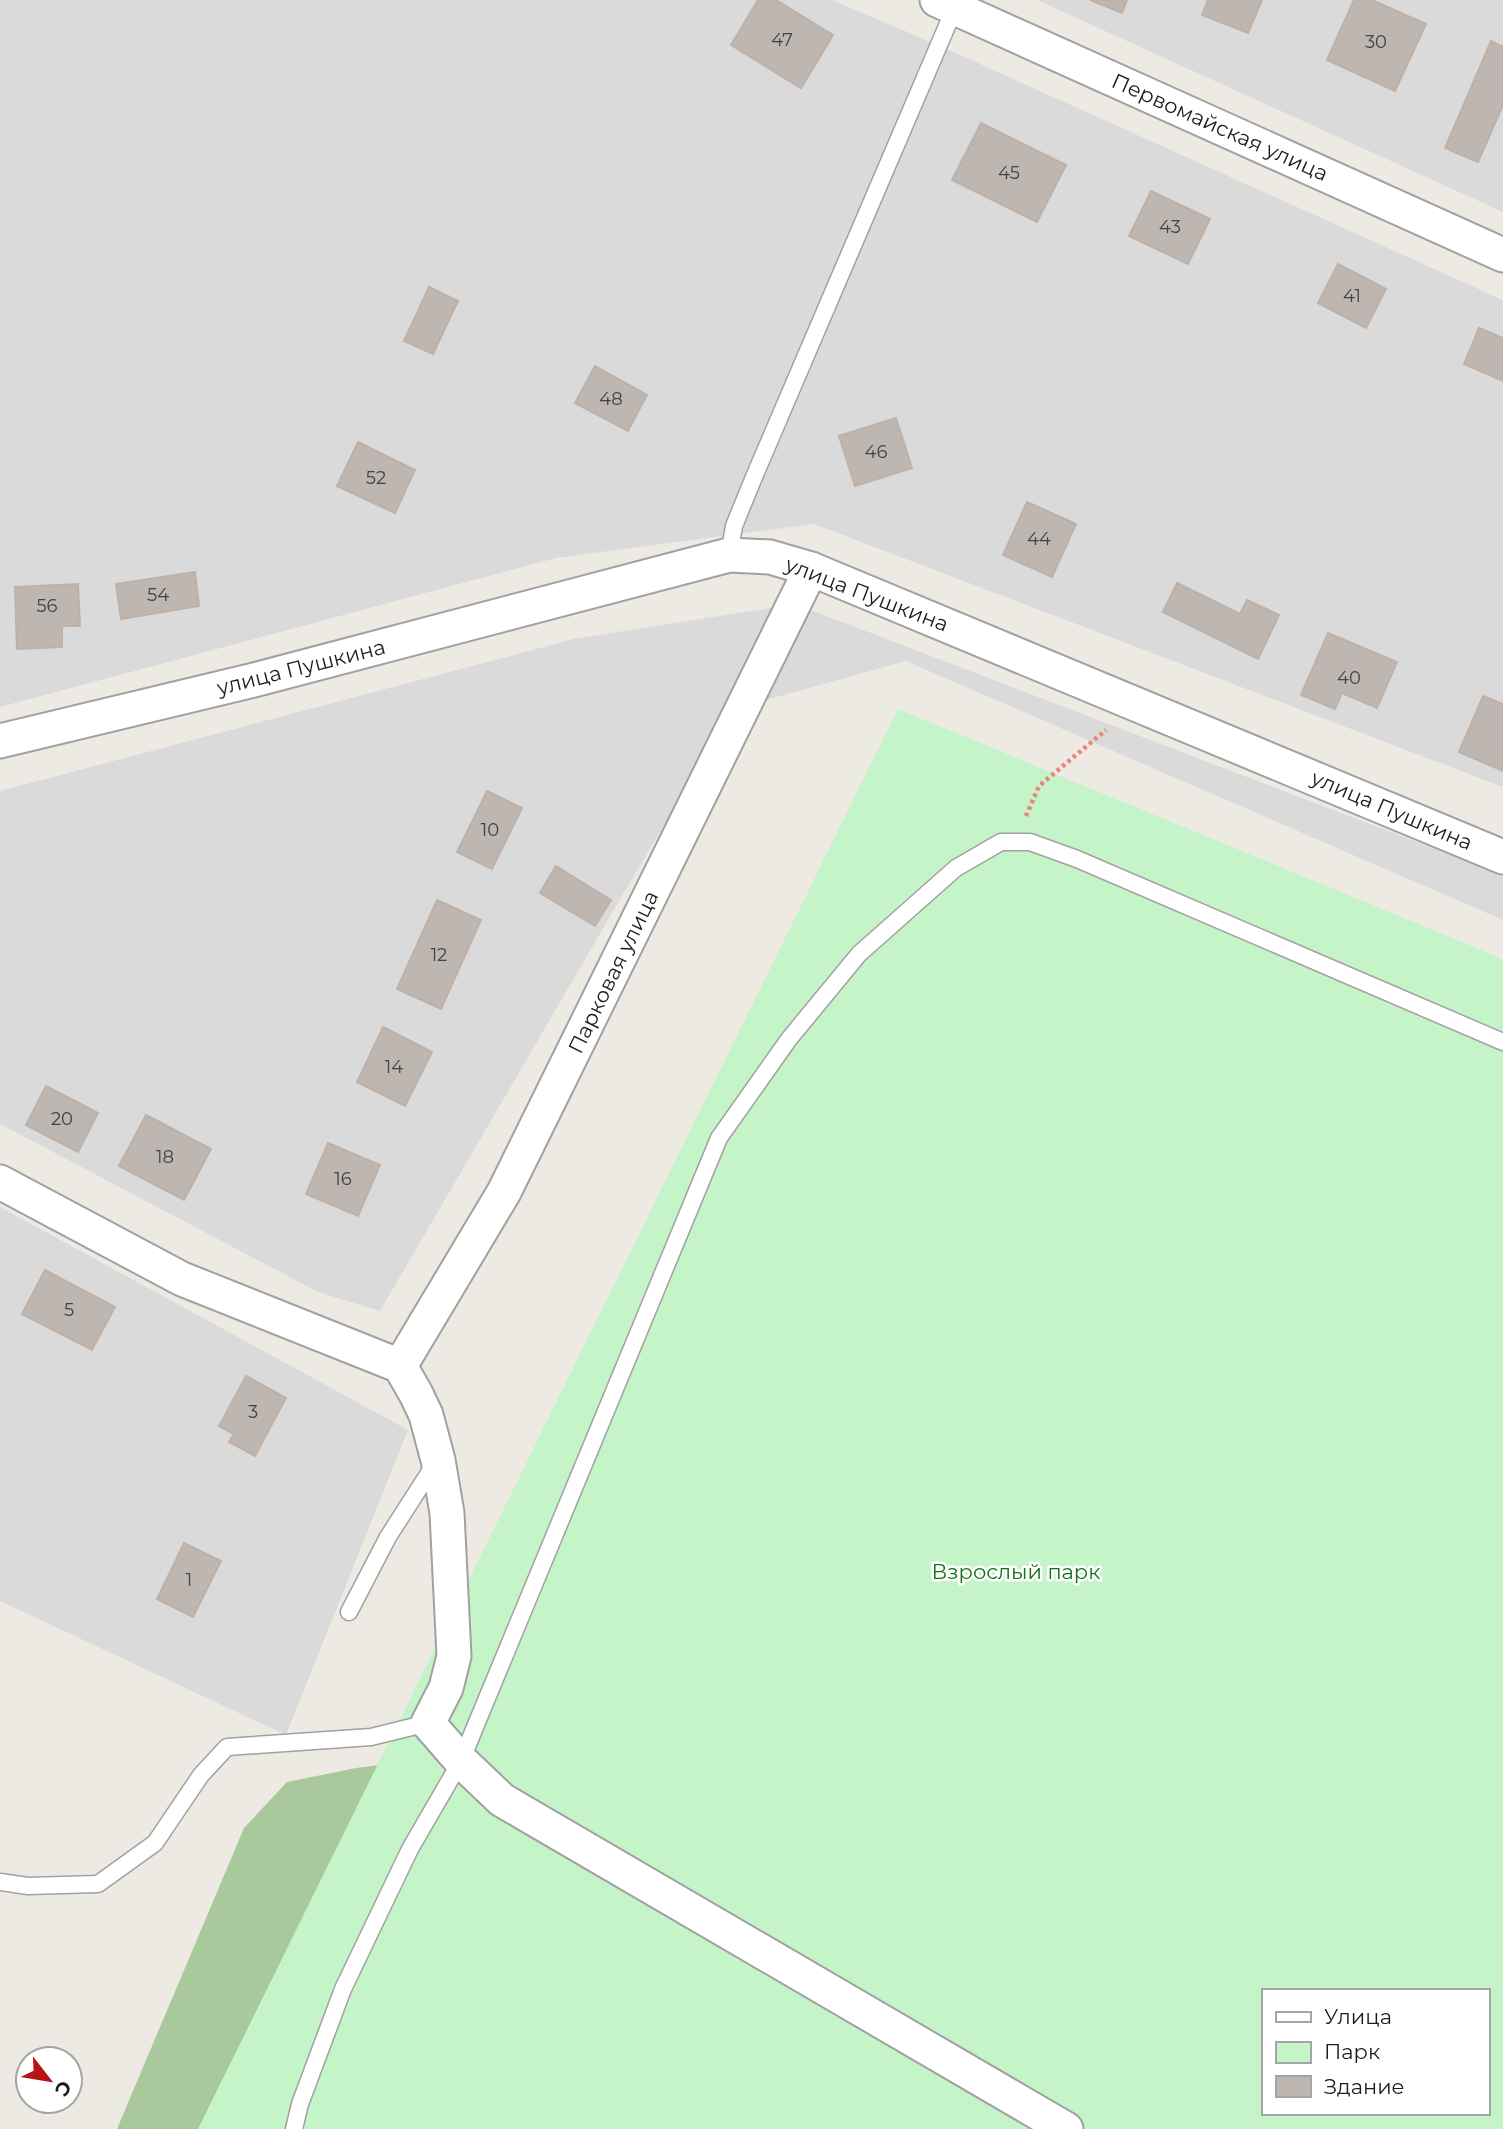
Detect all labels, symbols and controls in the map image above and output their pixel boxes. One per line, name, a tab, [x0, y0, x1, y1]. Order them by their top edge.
house number: 47	[771, 29, 793, 51]
house number: 30	[1365, 31, 1387, 53]
street label: Первомайская улица	[1108, 68, 1332, 186]
house number: 45	[998, 162, 1020, 184]
house number: 43	[1159, 216, 1181, 238]
house number: 41	[1343, 285, 1361, 307]
house number: 48	[599, 388, 623, 410]
house number: 46	[865, 441, 887, 463]
house number: 52	[366, 467, 386, 489]
house number: 44	[1027, 528, 1051, 550]
street label: улица Пушкина	[781, 551, 952, 637]
house number: 54	[147, 584, 169, 606]
house number: 56	[36, 595, 58, 617]
street label: улица Пушкина	[213, 634, 388, 700]
house number: 40	[1337, 667, 1361, 689]
street label: улица Пушкина	[1307, 764, 1476, 855]
house number: 10	[481, 819, 499, 841]
street label: Парковая улица	[563, 887, 663, 1057]
house number: 12	[431, 944, 447, 966]
house number: 14	[385, 1056, 403, 1078]
house number: 20	[51, 1108, 73, 1130]
house number: 18	[156, 1146, 174, 1168]
house number: 16	[334, 1168, 352, 1190]
house number: 5	[64, 1299, 74, 1321]
house number: 3	[248, 1401, 258, 1423]
park label: Взрослый парк	[932, 1559, 1100, 1584]
house number: 1	[186, 1569, 192, 1591]
legend	[1262, 1989, 1489, 2115]
text: Улица	[1324, 2004, 1392, 2029]
text: Парк	[1324, 2039, 1380, 2064]
north arrow	[14, 2045, 84, 2115]
text: Здание	[1324, 2074, 1405, 2099]
text: С	[50, 2077, 77, 2101]

